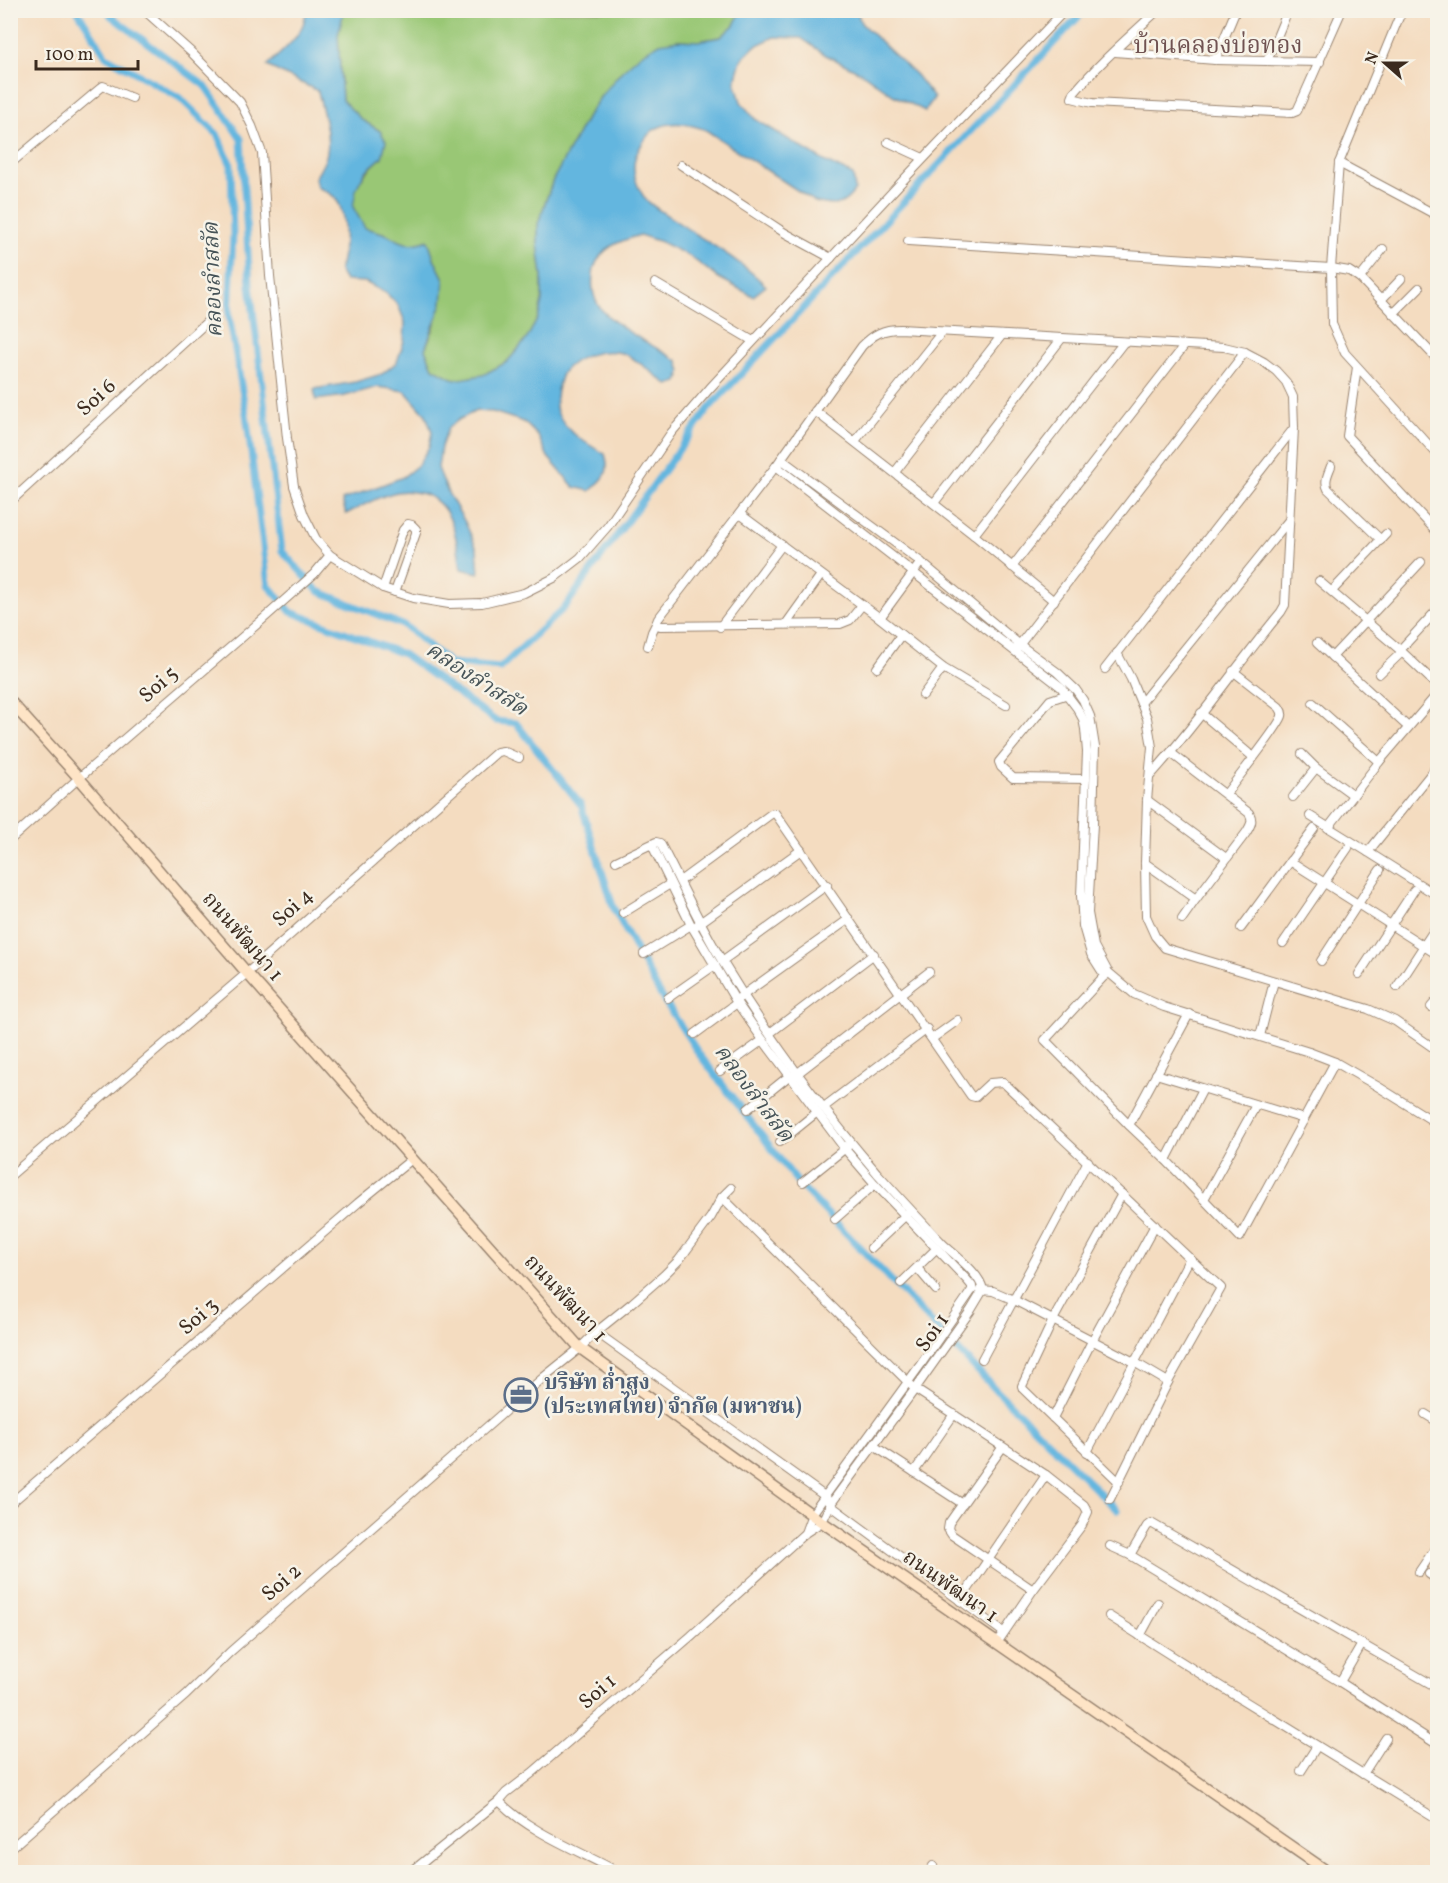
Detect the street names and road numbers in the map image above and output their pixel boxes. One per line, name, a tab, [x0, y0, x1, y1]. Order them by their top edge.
street label: Soi 6	[71, 373, 123, 423]
street label: Soi 5	[133, 660, 185, 710]
street label: Soi 4	[266, 882, 320, 934]
street label: ถนนพัฒนา 1	[195, 886, 289, 988]
street label: ถนนพัฒนา 1	[517, 1249, 613, 1349]
street label: Soi 3	[173, 1292, 225, 1342]
street label: Soi 1	[909, 1308, 957, 1358]
street label: ถนนพัฒนา 1	[896, 1543, 1004, 1631]
street label: Soi 2	[256, 1557, 308, 1609]
street label: Soi 1	[573, 1667, 623, 1717]

